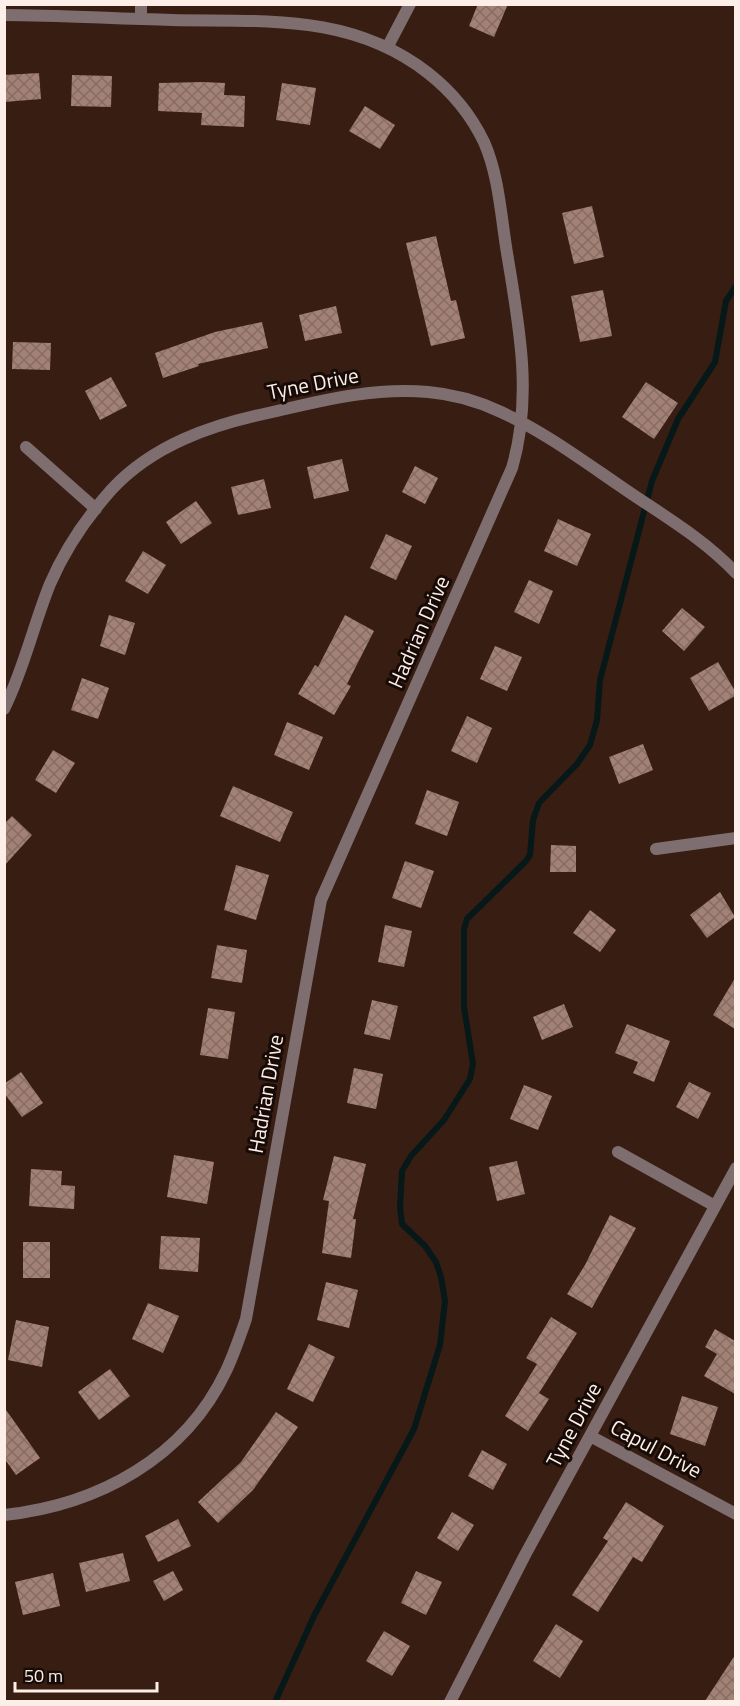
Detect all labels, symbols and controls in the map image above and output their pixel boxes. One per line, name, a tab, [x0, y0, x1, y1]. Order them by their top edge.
street label: Tyne Drive	[265, 359, 361, 408]
street label: Hadrian Drive	[379, 570, 457, 693]
street label: Hadrian Drive	[239, 1032, 291, 1156]
street label: Tyne Drive	[537, 1376, 609, 1473]
street label: Capul Drive	[605, 1411, 708, 1486]
scale bar	[15, 1655, 158, 1693]
text: 50 m	[24, 1662, 63, 1689]

